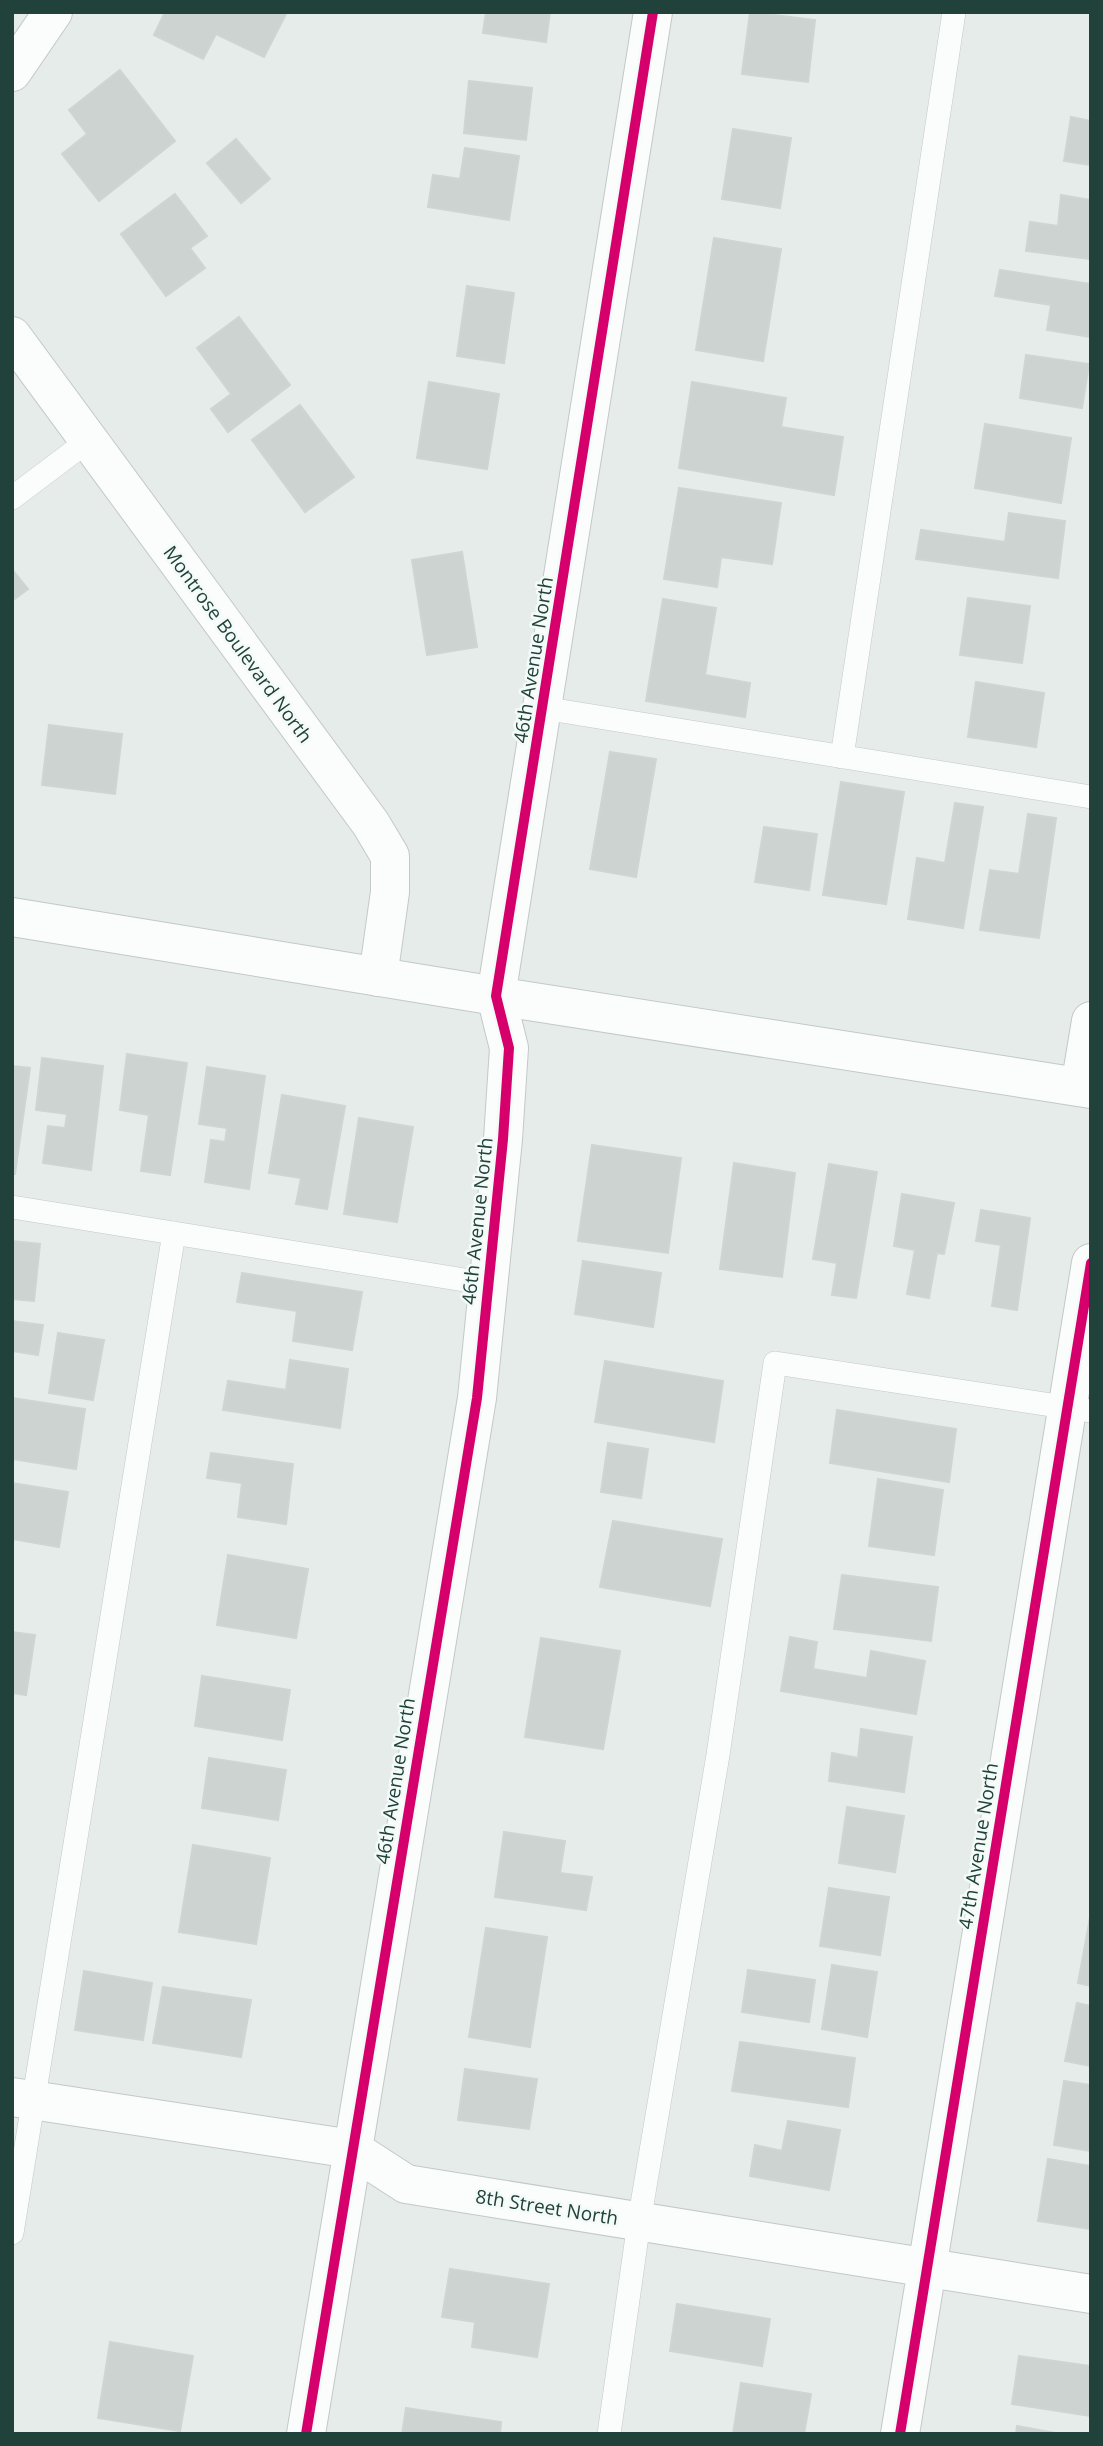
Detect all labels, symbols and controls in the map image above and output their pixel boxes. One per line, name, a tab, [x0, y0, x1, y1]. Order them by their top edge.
street label: Montrose Boulevard North	[158, 540, 318, 748]
street label: 46th Avenue North	[507, 575, 559, 745]
street label: 46th Avenue North	[455, 1136, 499, 1306]
street label: 46th Avenue North	[369, 1696, 421, 1866]
street label: 47th Avenue North	[952, 1761, 1004, 1931]
street label: 8th Street North	[474, 2183, 620, 2231]

